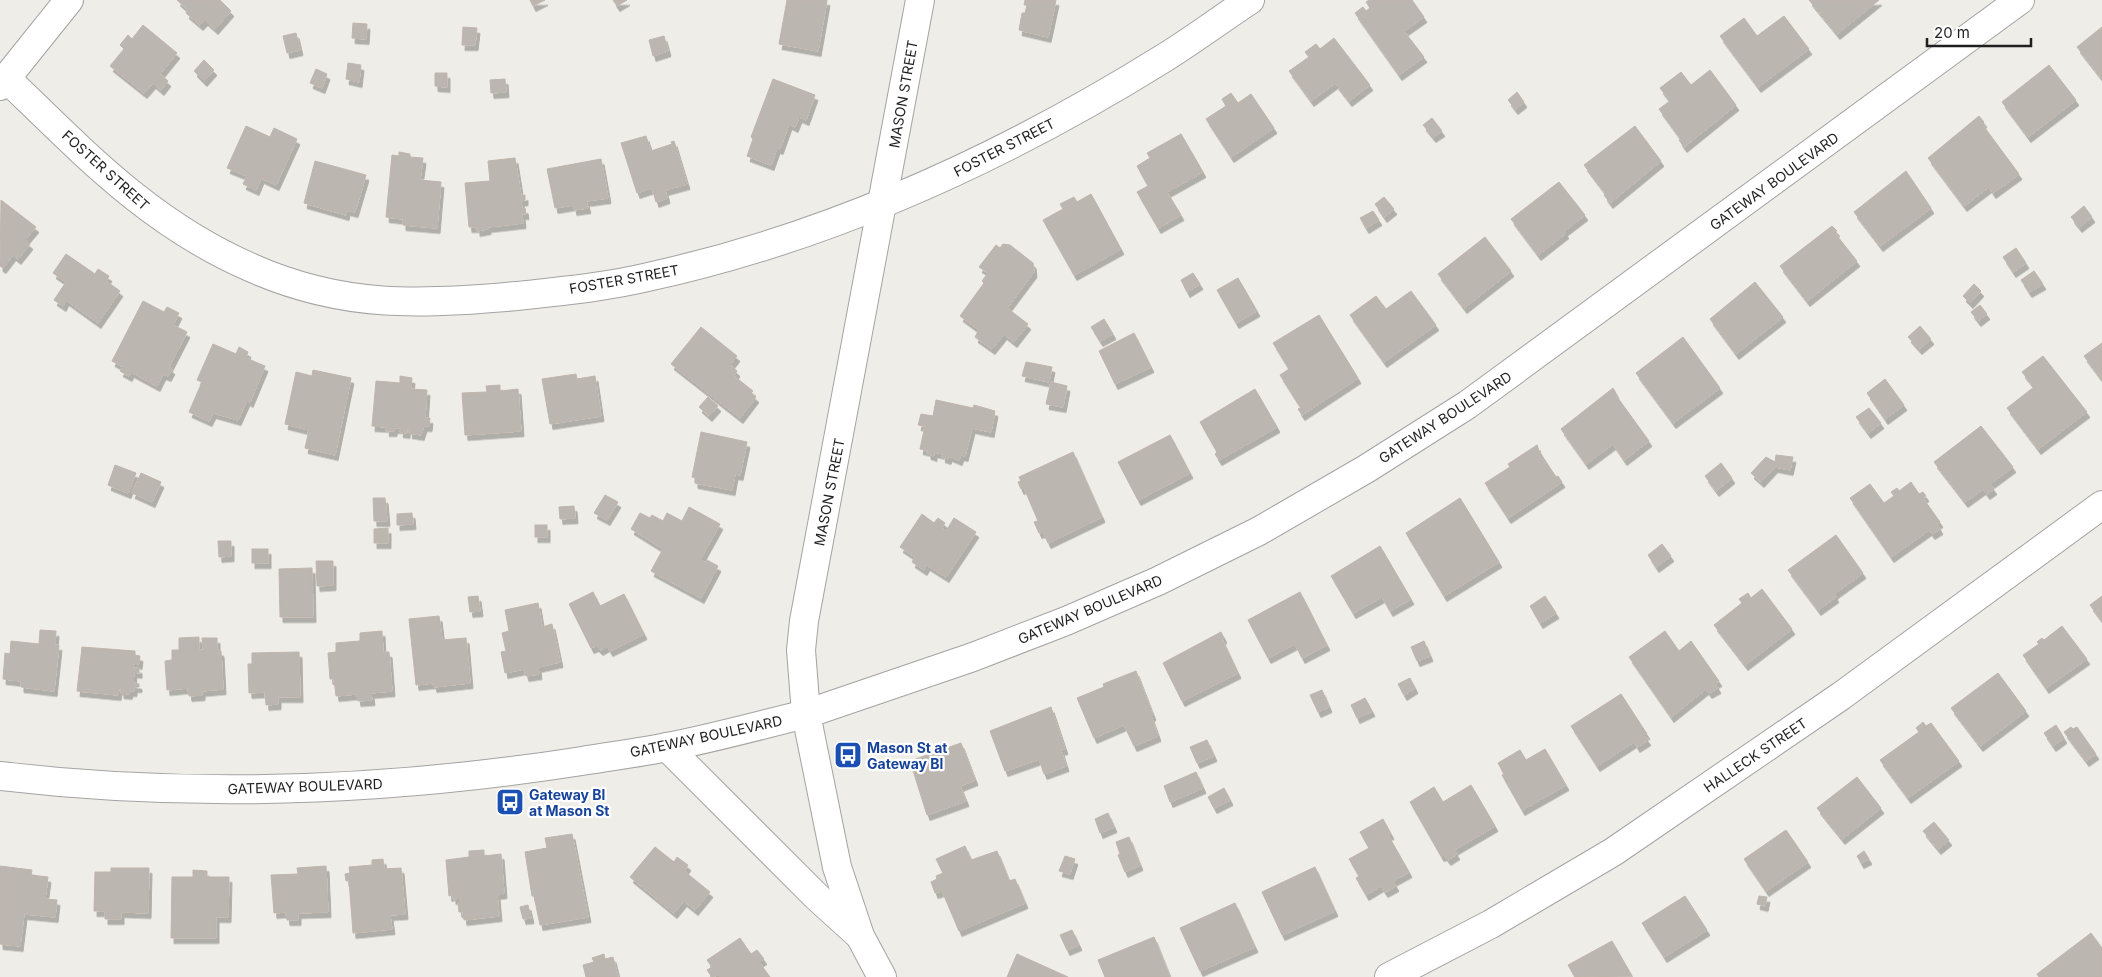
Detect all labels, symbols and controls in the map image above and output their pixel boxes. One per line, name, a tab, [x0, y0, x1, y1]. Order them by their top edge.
scale bar	[1927, 15, 2031, 47]
text: 20 m	[1934, 23, 1970, 42]
street label: MASON STREET	[885, 39, 921, 149]
street label: FOSTER STREET	[951, 114, 1057, 180]
street label: FOSTER STREET	[59, 126, 153, 214]
street label: GATEWAY BOULEVARD	[1706, 129, 1842, 233]
street label: FOSTER STREET	[568, 261, 680, 297]
street label: GATEWAY BOULEVARD	[1375, 368, 1515, 466]
street label: MASON STREET	[810, 437, 848, 547]
street label: GATEWAY BOULEVARD	[1015, 571, 1165, 647]
street label: GATEWAY BOULEVARD	[628, 712, 784, 760]
street label: HALLECK STREET	[1700, 714, 1810, 796]
place label: Mason St at Gateway Bl	[867, 739, 948, 772]
bus stop icon: Mason St at Gateway Bl	[833, 740, 863, 770]
street label: GATEWAY BOULEVARD	[227, 775, 383, 797]
place label: Gateway Bl at Mason St	[529, 786, 610, 819]
bus stop icon: Gateway Bl at Mason St	[495, 787, 525, 817]

